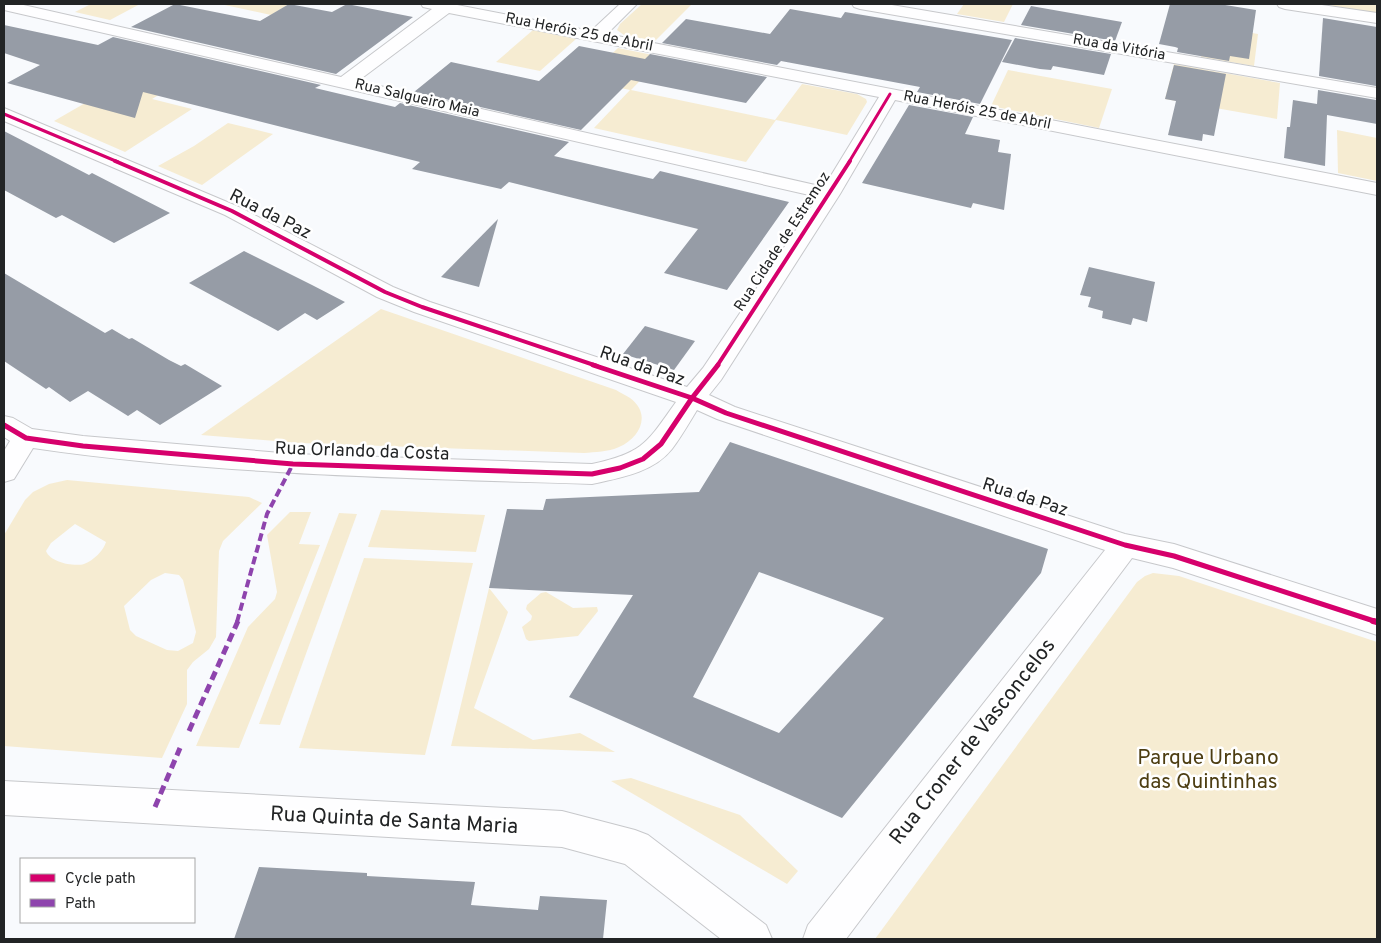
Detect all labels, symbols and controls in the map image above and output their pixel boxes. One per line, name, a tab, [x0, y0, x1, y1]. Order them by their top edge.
street label: Rua Heróis 25 de Abril	[503, 9, 655, 57]
street label: Rua da Vitória	[1071, 30, 1167, 66]
street label: Rua Salgueiro Maia	[353, 75, 481, 123]
street label: Rua Heróis 25 de Abril	[901, 87, 1053, 135]
street label: Rua Cidade de Estremoz	[731, 169, 835, 315]
street label: Rua da Paz	[225, 185, 315, 245]
street label: Rua da Paz	[596, 342, 688, 392]
street label: Rua Orlando da Costa	[274, 437, 450, 467]
street label: Rua da Paz	[979, 473, 1071, 523]
street label: Rua Croner de Vasconcelos	[884, 633, 1062, 851]
park label: Parque Urbano das Quintinhas	[1137, 745, 1279, 796]
street label: Rua Quinta de Santa Maria	[269, 801, 519, 841]
legend	[20, 858, 195, 923]
text: Cycle path	[65, 870, 136, 889]
text: Path	[65, 895, 96, 914]

